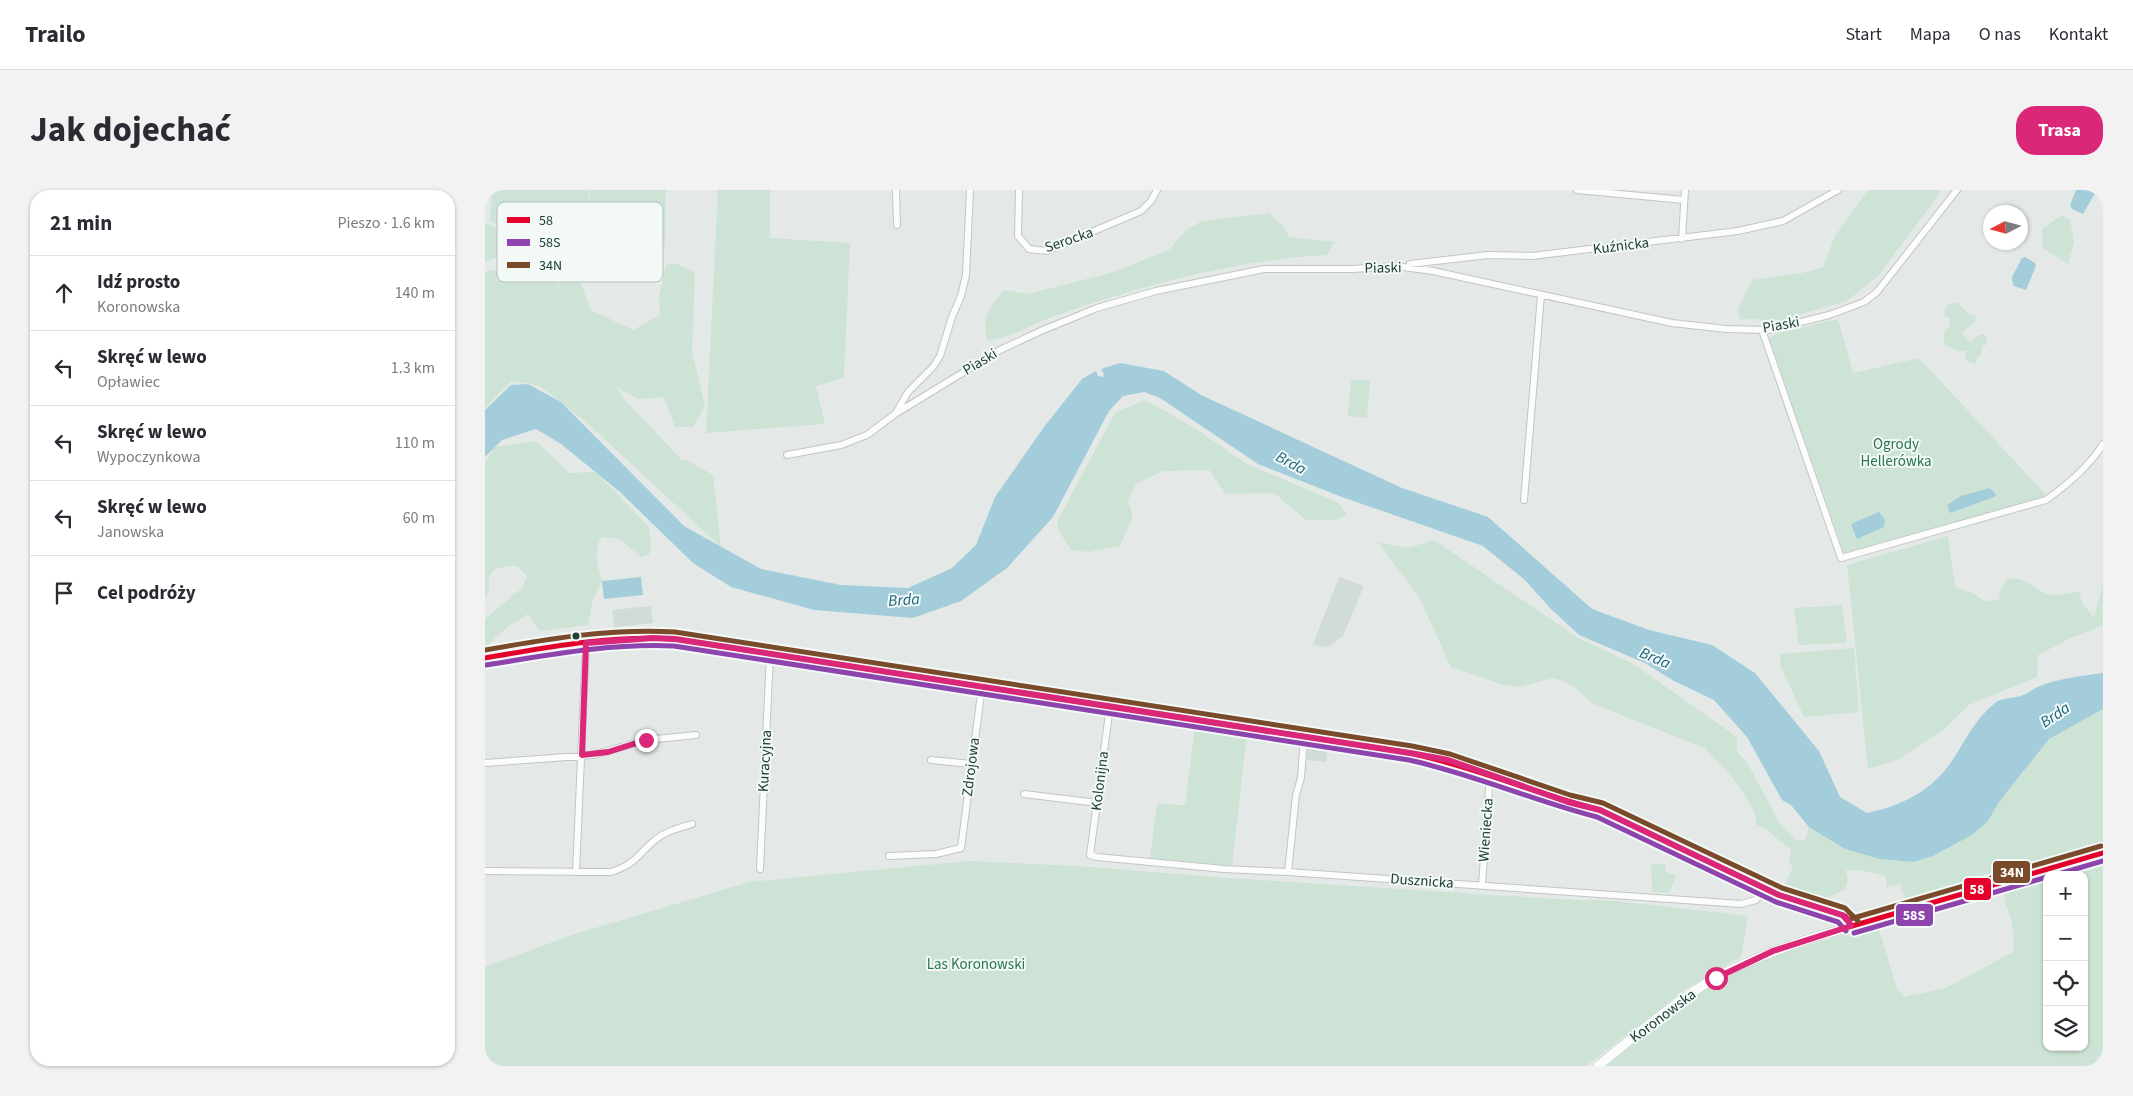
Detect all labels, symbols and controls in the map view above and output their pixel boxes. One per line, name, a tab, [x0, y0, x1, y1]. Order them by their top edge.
text: Trailo	[25, 17, 86, 52]
text: Start	[1845, 22, 1882, 47]
text: Mapa	[1910, 22, 1951, 47]
text: O nas	[1979, 22, 2021, 47]
text: Kontakt	[2049, 22, 2108, 47]
text: Jak dojechać	[30, 105, 231, 155]
button: Trasa	[2016, 106, 2103, 155]
legend	[497, 202, 663, 282]
north arrow	[1983, 205, 2028, 250]
text: 21 min	[50, 208, 112, 238]
text: 58	[539, 211, 553, 231]
text: Pieszo · 1.6 km	[337, 212, 435, 234]
street label: Serocka	[1042, 222, 1096, 258]
street label: Kuźnicka	[1592, 232, 1650, 260]
text: 58S	[539, 233, 560, 253]
text: 34N	[539, 256, 562, 276]
street label: Piaski	[1364, 257, 1402, 279]
text: Idź prosto	[97, 269, 180, 296]
icon: ahead	[50, 279, 78, 307]
text: 140 m	[395, 282, 435, 304]
text: Koronowska	[97, 296, 180, 318]
street label: Piaski	[1761, 311, 1801, 339]
street label: Piaski	[959, 343, 1001, 381]
text: Skręć w lewo	[97, 344, 207, 371]
icon: left	[50, 354, 78, 382]
text: 1.3 km	[391, 357, 435, 379]
text: Opławiec	[97, 371, 160, 393]
text: Skręć w lewo	[97, 419, 207, 446]
icon: left	[50, 429, 78, 457]
text: 110 m	[395, 432, 435, 454]
park label: Ogrody Hellerówka	[1860, 434, 1932, 472]
text: Wypoczynkowa	[97, 446, 201, 468]
water label: Brda	[1272, 446, 1310, 480]
text: Skręć w lewo	[97, 494, 207, 521]
icon: left	[50, 504, 78, 532]
text: 60 m	[403, 507, 435, 529]
text: Janowska	[97, 521, 164, 543]
icon: arrive	[50, 579, 78, 607]
text: Cel podróży	[97, 580, 196, 607]
water label: Brda	[887, 588, 921, 612]
unlabelled marker	[571, 631, 581, 641]
water label: Brda	[1636, 642, 1674, 674]
water label: Brda	[2036, 697, 2075, 733]
route end	[635, 729, 658, 752]
street label: Kuracyjna	[753, 729, 777, 793]
street label: Zdrojowa	[957, 736, 985, 798]
street label: Kolonijna	[1086, 750, 1114, 812]
street label: Wieniecka	[1473, 797, 1499, 863]
line badge: 34N	[1992, 860, 2031, 884]
text: 34N	[2000, 863, 2024, 883]
street label: Dusznicka	[1390, 868, 1454, 894]
map controls	[2043, 871, 2088, 1051]
button: +	[2043, 871, 2088, 916]
line badge: 58	[1963, 877, 1992, 901]
text: 58	[1970, 880, 1984, 900]
line badge: 58S	[1895, 903, 1934, 927]
text: 58S	[1903, 906, 1925, 926]
button: −	[2043, 916, 2088, 961]
park label: Las Koronowski	[927, 954, 1025, 975]
button: locate	[2043, 961, 2088, 1006]
route start	[1705, 967, 1728, 990]
street label: Koronowska	[1626, 984, 1700, 1048]
button: layers	[2043, 1006, 2088, 1051]

